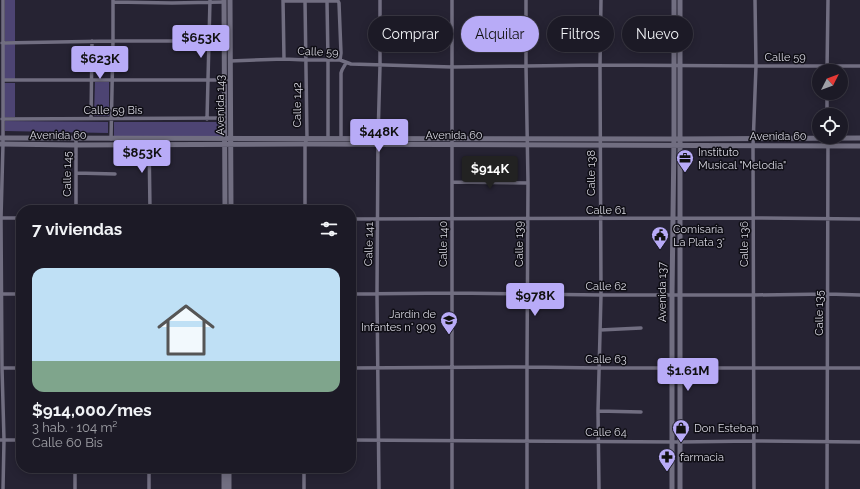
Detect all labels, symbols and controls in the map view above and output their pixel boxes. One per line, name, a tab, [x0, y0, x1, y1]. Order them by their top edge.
chip: Comprar	[368, 16, 453, 52]
chip: Alquilar	[461, 16, 539, 52]
chip: Filtros	[547, 16, 614, 52]
chip: Nuevo	[622, 16, 693, 52]
pin: $653K	[173, 25, 229, 59]
text: $653K	[181, 30, 221, 45]
street label: Calle 59	[297, 45, 339, 59]
pin: $623K	[72, 46, 128, 80]
text: $623K	[80, 51, 120, 66]
street label: Calle 59	[764, 51, 806, 64]
north arrow	[812, 64, 848, 100]
map controls	[812, 64, 848, 144]
street label: Avenida 143	[214, 75, 227, 135]
street label: Calle 142	[291, 82, 304, 128]
street label: Calle 59 Bis	[83, 104, 143, 117]
button: locate	[812, 108, 848, 144]
pin: $448K	[351, 119, 407, 153]
text: $448K	[359, 124, 399, 139]
street label: Avenida 60	[29, 129, 87, 142]
street label: Avenida 60	[425, 129, 483, 142]
street label: Avenida 60	[749, 130, 807, 143]
pin: $853K	[114, 140, 170, 174]
text: $853K	[122, 145, 162, 160]
place label: Instituto Musical "Melodia"	[698, 146, 786, 172]
office icon: Instituto Musical "Melodia"	[675, 148, 695, 173]
street label: Calle 138	[585, 150, 598, 196]
street label: Calle 145	[61, 151, 74, 197]
pin: $914K	[462, 156, 518, 190]
text: $914K	[471, 161, 509, 176]
street label: Calle 61	[586, 204, 626, 217]
icon: filters	[318, 218, 340, 240]
text: 7 viviendas	[32, 219, 122, 239]
street label: Calle 141	[362, 221, 376, 266]
street label: Calle 140	[437, 221, 450, 267]
street label: Calle 139	[513, 221, 526, 267]
street label: Calle 136	[738, 221, 751, 267]
place label: Comisaría La Plata 3°	[673, 223, 725, 249]
public building icon: Comisaría La Plata 3°	[650, 225, 670, 250]
street label: Avenida 137	[656, 262, 669, 322]
street label: Calle 62	[585, 280, 627, 293]
pin: $978K	[507, 283, 563, 317]
text: $978K	[515, 288, 555, 303]
street label: Calle 135	[813, 290, 826, 336]
icon: home	[150, 294, 222, 366]
place label: Jardín de Infantes n° 909	[361, 308, 437, 334]
school or university icon: Jardín de Infantes n° 909	[439, 310, 459, 335]
street label: Calle 63	[585, 353, 627, 366]
pin: $1.61M	[655, 358, 721, 392]
text: $1.61M	[666, 363, 710, 378]
text: $914,000/mes	[32, 400, 152, 420]
shop icon: Don Esteban	[671, 418, 691, 443]
text: 3 hab. · 104 m²	[32, 420, 117, 435]
place label: Don Esteban	[694, 422, 759, 435]
street label: Calle 64	[585, 426, 627, 439]
text: Calle 60 Bis	[32, 435, 103, 450]
pharmacy icon: farmacia	[657, 447, 677, 472]
place label: farmacia	[680, 451, 724, 464]

